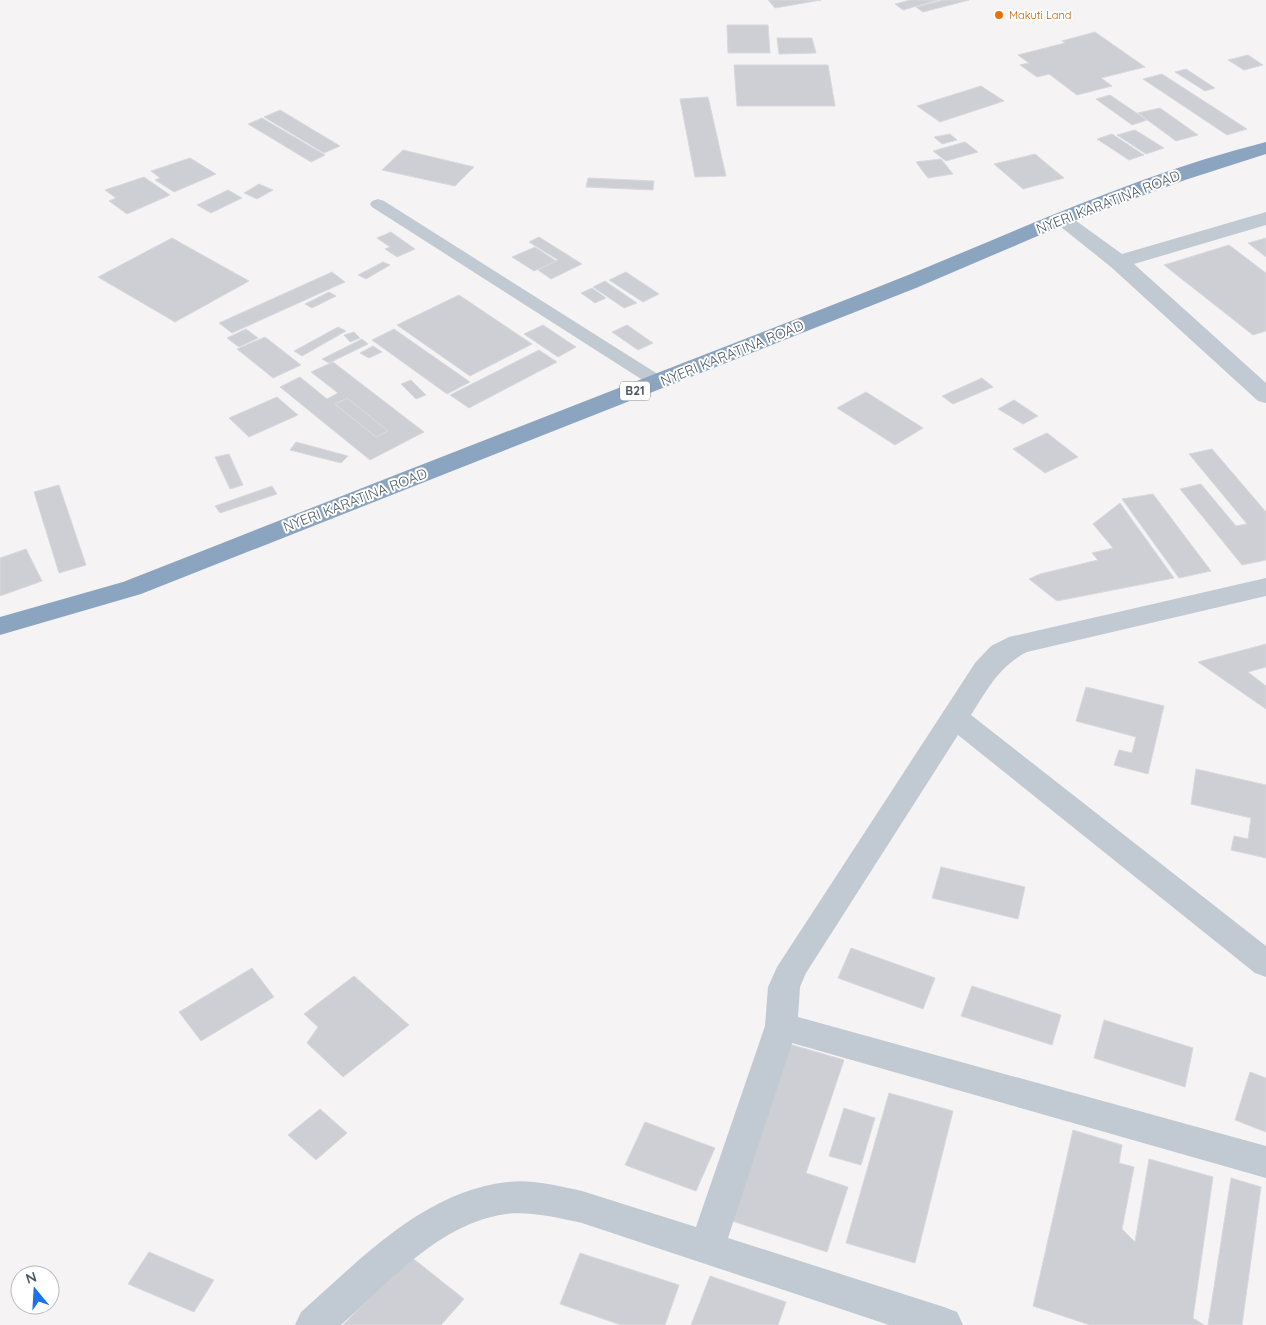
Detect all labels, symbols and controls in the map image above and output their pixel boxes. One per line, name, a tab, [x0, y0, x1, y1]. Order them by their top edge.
place label: Makuti Land	[1009, 8, 1071, 22]
marker: Makuti Land	[993, 9, 1005, 21]
street label: NYERI KARATINA ROAD	[1033, 166, 1183, 238]
street label: NYERI KARATINA ROAD	[658, 316, 806, 390]
road number: B21	[620, 382, 650, 401]
street label: NYERI KARATINA ROAD	[280, 464, 430, 536]
north arrow	[10, 1265, 60, 1315]
text: N	[23, 1267, 39, 1288]

